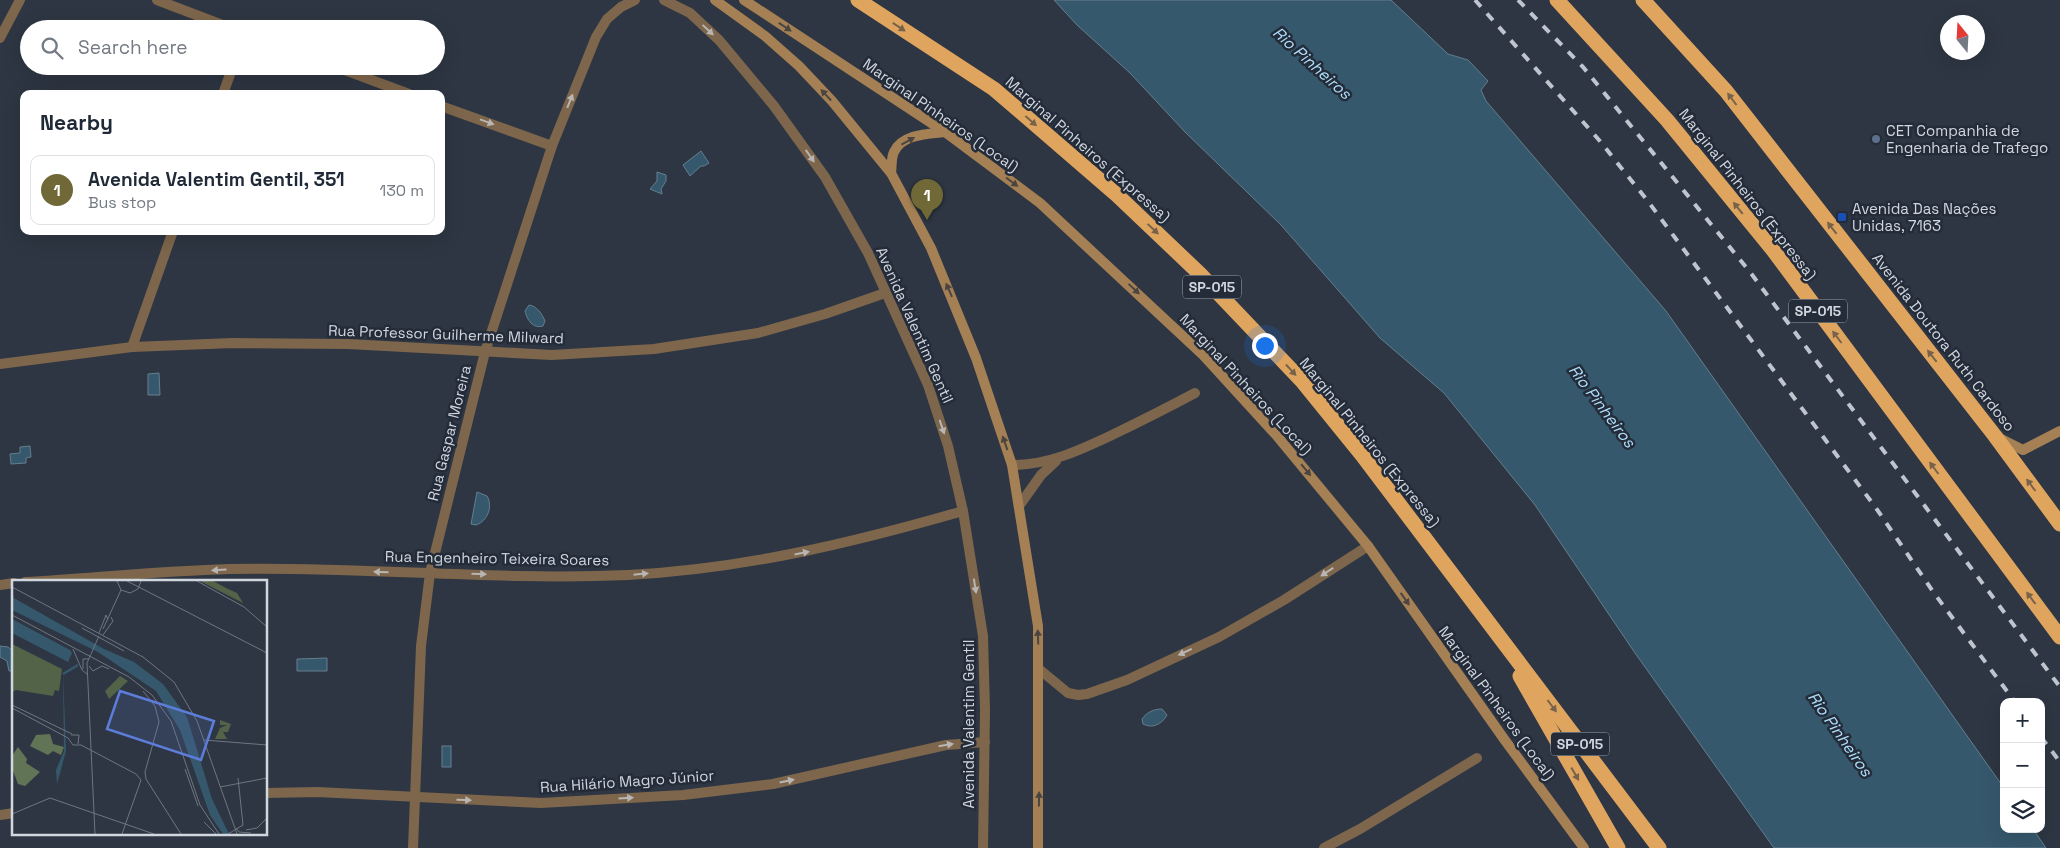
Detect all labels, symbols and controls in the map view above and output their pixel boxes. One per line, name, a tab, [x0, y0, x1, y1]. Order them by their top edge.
north arrow	[1940, 15, 1985, 60]
search box	[20, 20, 445, 75]
one-way arrow	[778, 22, 791, 32]
one-way arrow	[892, 22, 905, 32]
water label: Rio Pinheiros	[1268, 22, 1356, 104]
one-way arrow	[702, 24, 714, 36]
icon: search	[38, 34, 66, 62]
text: Search here	[78, 35, 188, 60]
street label: Marginal Pinheiros (Local)	[859, 54, 1023, 177]
street label: Marginal Pinheiros (Expressa)	[1001, 72, 1174, 227]
one-way arrow	[820, 89, 832, 101]
one-way arrow	[1727, 93, 1738, 106]
one-way arrow	[567, 94, 575, 108]
street label: Marginal Pinheiros (Expressa)	[1674, 104, 1821, 284]
text: Nearby	[40, 109, 113, 136]
one-way arrow	[1024, 115, 1036, 127]
one-way arrow	[480, 118, 495, 126]
place label: CET Companhia de Engenharia de Trafego	[1886, 121, 2048, 157]
marker: CET Companhia de Engenharia de Trafego	[1870, 133, 1882, 145]
one-way arrow	[901, 136, 914, 145]
one-way arrow	[805, 149, 815, 163]
text: Avenida Valentim Gentil, 351	[88, 167, 345, 192]
one-way arrow	[1005, 177, 1019, 187]
pin: 1	[911, 179, 943, 220]
text: 1	[53, 180, 61, 201]
text: 130 m	[380, 180, 424, 201]
text: Bus stop	[88, 192, 156, 213]
place label: Avenida Das Nações Unidas, 7163	[1852, 199, 1997, 235]
one-way arrow	[1733, 202, 1744, 215]
marker: Avenida Das Nações Unidas, 7163	[1836, 211, 1848, 223]
one-way arrow	[1827, 221, 1837, 234]
one-way arrow	[1146, 223, 1158, 235]
street label: Avenida Valentim Gentil	[872, 244, 958, 406]
street label: Avenida Doutora Ruth Cardoso	[1868, 249, 2020, 435]
road number: SP-015	[1183, 276, 1241, 298]
one-way arrow	[944, 283, 952, 297]
one-way arrow	[1127, 283, 1139, 295]
road number: SP-015	[1789, 300, 1847, 322]
street label: Marginal Pinheiros (Local)	[1175, 310, 1316, 459]
street label: Rua Professor Guilherme Milward	[328, 320, 564, 348]
one-way arrow	[1832, 330, 1842, 344]
your location	[1252, 333, 1278, 359]
one-way arrow	[1927, 349, 1937, 362]
street label: Marginal Pinheiros (Expressa)	[1295, 353, 1444, 531]
water label: Rio Pinheiros	[1564, 360, 1640, 452]
street label: Rua Gaspar Moreira	[423, 363, 475, 503]
one-way arrow	[1285, 363, 1297, 375]
one-way arrow	[939, 420, 946, 435]
one-way arrow	[1000, 435, 1008, 450]
one-way arrow	[1928, 462, 1939, 475]
one-way arrow	[1300, 464, 1311, 477]
one-way arrow	[2026, 478, 2036, 492]
street label: Rua Engenheiro Teixeira Soares	[385, 547, 609, 569]
one-way arrow	[794, 549, 810, 557]
one-way arrow	[210, 566, 226, 574]
one-way arrow	[373, 567, 389, 575]
one-way arrow	[1320, 568, 1333, 577]
one-way arrow	[633, 569, 649, 577]
one-way arrow	[471, 571, 487, 579]
one-way arrow	[972, 579, 980, 595]
inset map	[12, 580, 268, 836]
one-way arrow	[2026, 591, 2036, 605]
one-way arrow	[1400, 592, 1410, 606]
street label: Marginal Pinheiros (Local)	[1434, 622, 1559, 784]
one-way arrow	[1034, 629, 1042, 645]
street label: Avenida Valentim Gentil	[959, 640, 978, 808]
one-way arrow	[1178, 648, 1193, 657]
water label: Rio Pinheiros	[1803, 688, 1877, 781]
map controls	[2000, 698, 2045, 833]
button: +	[2000, 698, 2045, 743]
one-way arrow	[1547, 699, 1557, 713]
road number: SP-015	[1551, 732, 1609, 756]
one-way arrow	[938, 741, 954, 749]
button: −	[2000, 743, 2045, 788]
street label: Rua Hilário Magro Júnior	[539, 765, 715, 797]
one-way arrow	[1571, 768, 1580, 781]
one-way arrow	[780, 777, 795, 785]
button: layers	[2000, 788, 2045, 833]
one-way arrow	[1035, 791, 1043, 807]
one-way arrow	[618, 794, 634, 802]
one-way arrow	[456, 796, 472, 804]

